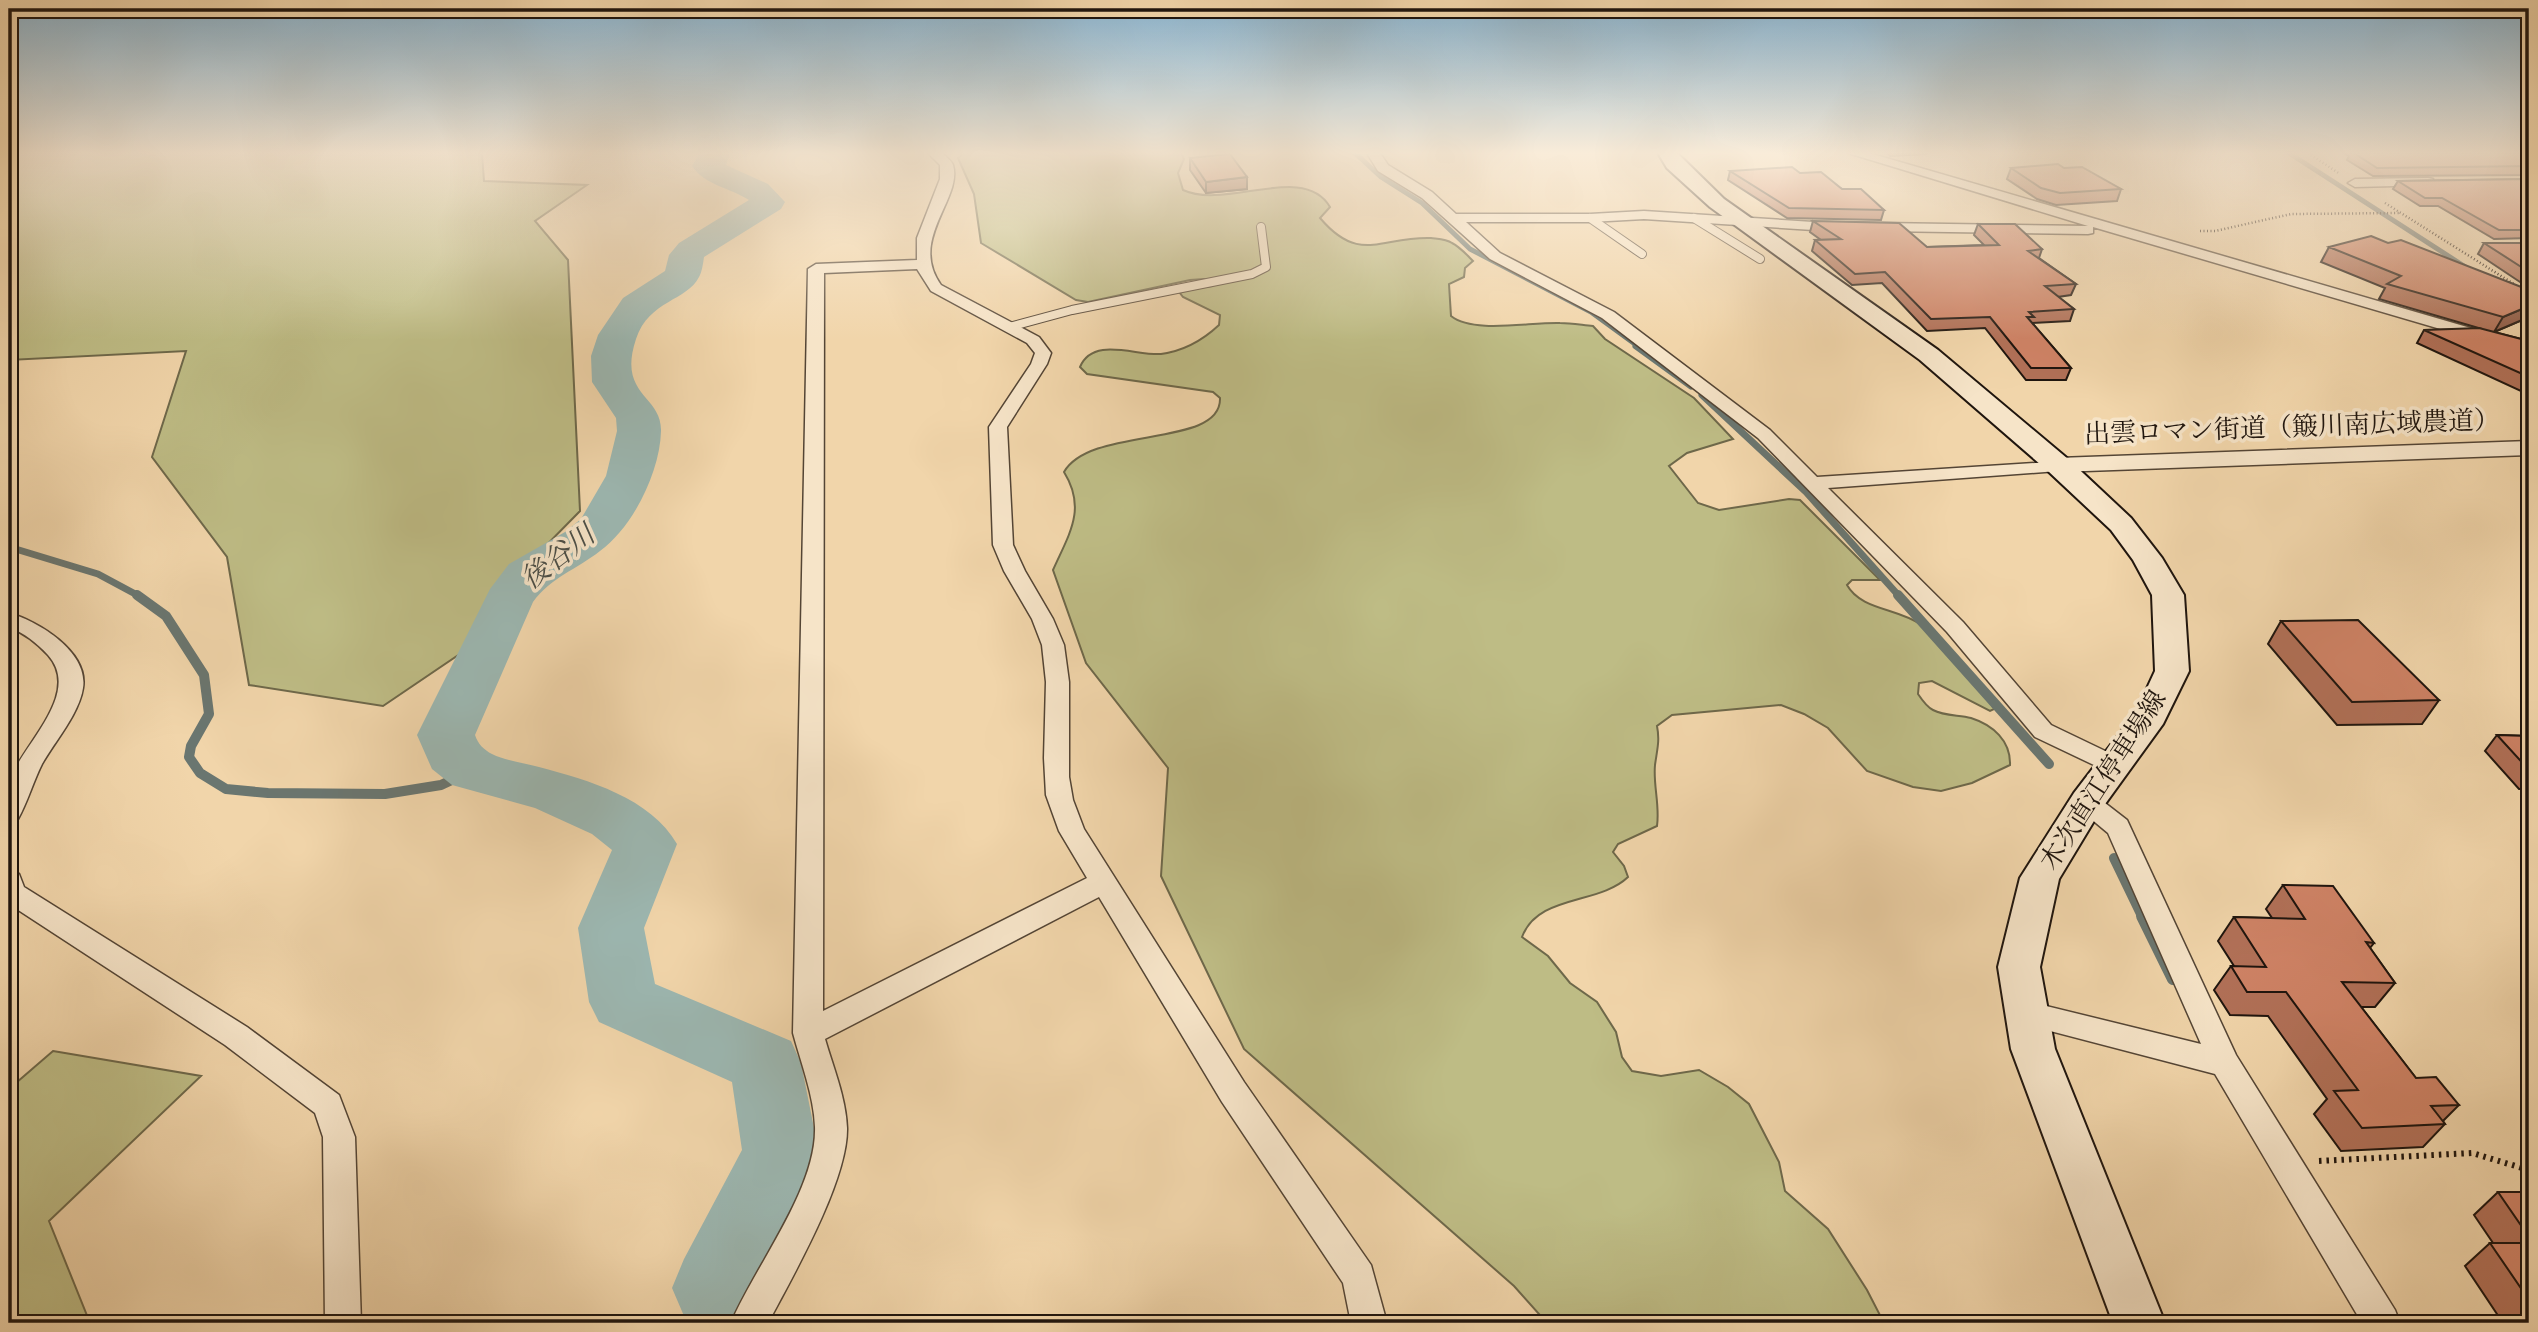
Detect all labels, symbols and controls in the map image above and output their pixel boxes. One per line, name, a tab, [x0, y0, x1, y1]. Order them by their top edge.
street label: 出雲ロマン街道（簸川南広域農道）	[2084, 402, 2500, 452]
water label: 後谷川	[513, 514, 605, 598]
street label: 木次直江停車場線	[2032, 683, 2174, 877]

